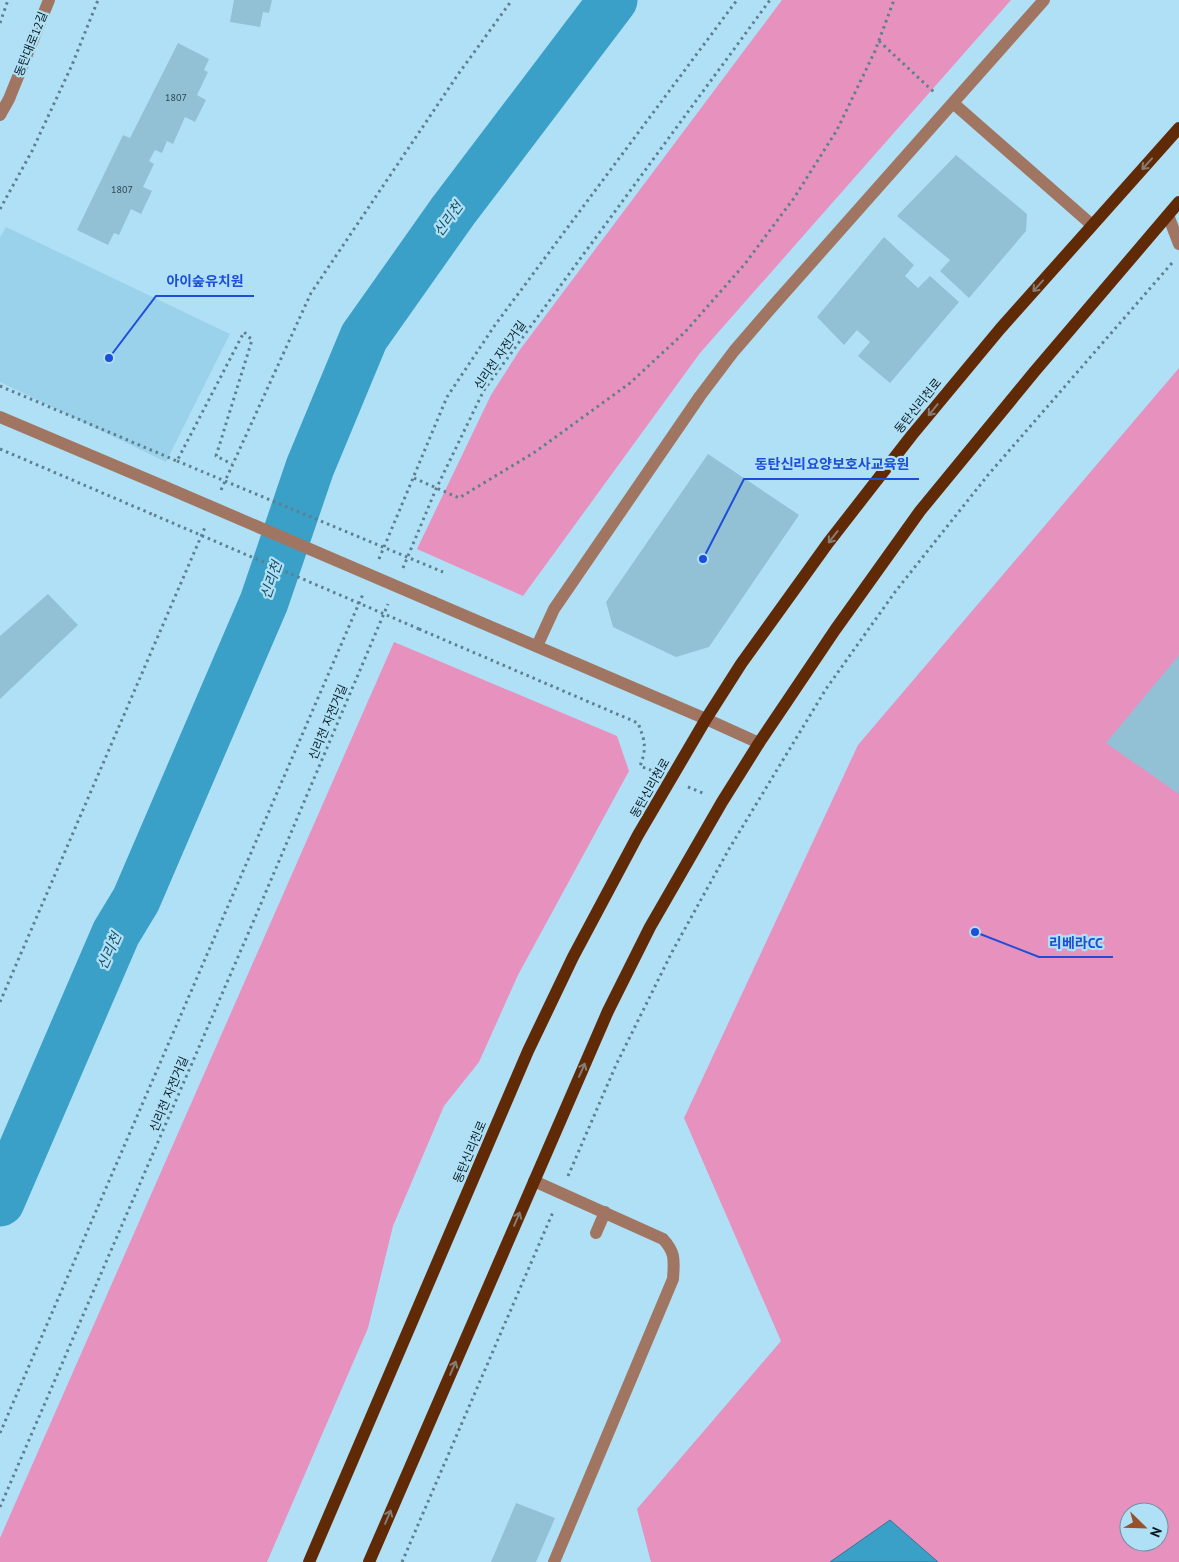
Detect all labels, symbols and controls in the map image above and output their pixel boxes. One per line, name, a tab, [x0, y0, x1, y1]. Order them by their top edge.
street label: 동탄대로12길	[11, 9, 50, 78]
house number: 1807	[165, 91, 187, 104]
one-way arrow	[1141, 158, 1152, 171]
house number: 1807	[111, 183, 133, 196]
water label: 신리천	[429, 197, 467, 240]
callout: 아이숲유치원	[156, 267, 254, 296]
text: 아이숲유치원	[166, 272, 244, 290]
one-way arrow	[1032, 279, 1044, 292]
street label: 신리천 자전거길	[470, 317, 529, 392]
street label: 동탄신리천로	[891, 375, 944, 436]
one-way arrow	[928, 403, 939, 416]
callout: 동탄신리요양보호사교육원	[744, 450, 919, 479]
text: 동탄신리요양보호사교육원	[755, 455, 909, 473]
one-way arrow	[827, 530, 838, 543]
water label: 신리천	[256, 558, 286, 601]
street label: 신리천 자전거길	[305, 682, 350, 762]
street label: 동탄신리천로	[627, 755, 673, 820]
callout: 리베라CC	[1039, 928, 1113, 957]
water label: 신리천	[93, 929, 126, 972]
text: 리베라CC	[1049, 934, 1103, 952]
street label: 신리천 자전거길	[146, 1054, 191, 1134]
one-way arrow	[577, 1063, 587, 1078]
street label: 동탄신리천로	[450, 1118, 489, 1185]
one-way arrow	[513, 1212, 523, 1227]
one-way arrow	[448, 1361, 458, 1376]
north arrow	[1119, 1502, 1169, 1552]
one-way arrow	[384, 1510, 394, 1525]
text: N	[1146, 1524, 1166, 1540]

